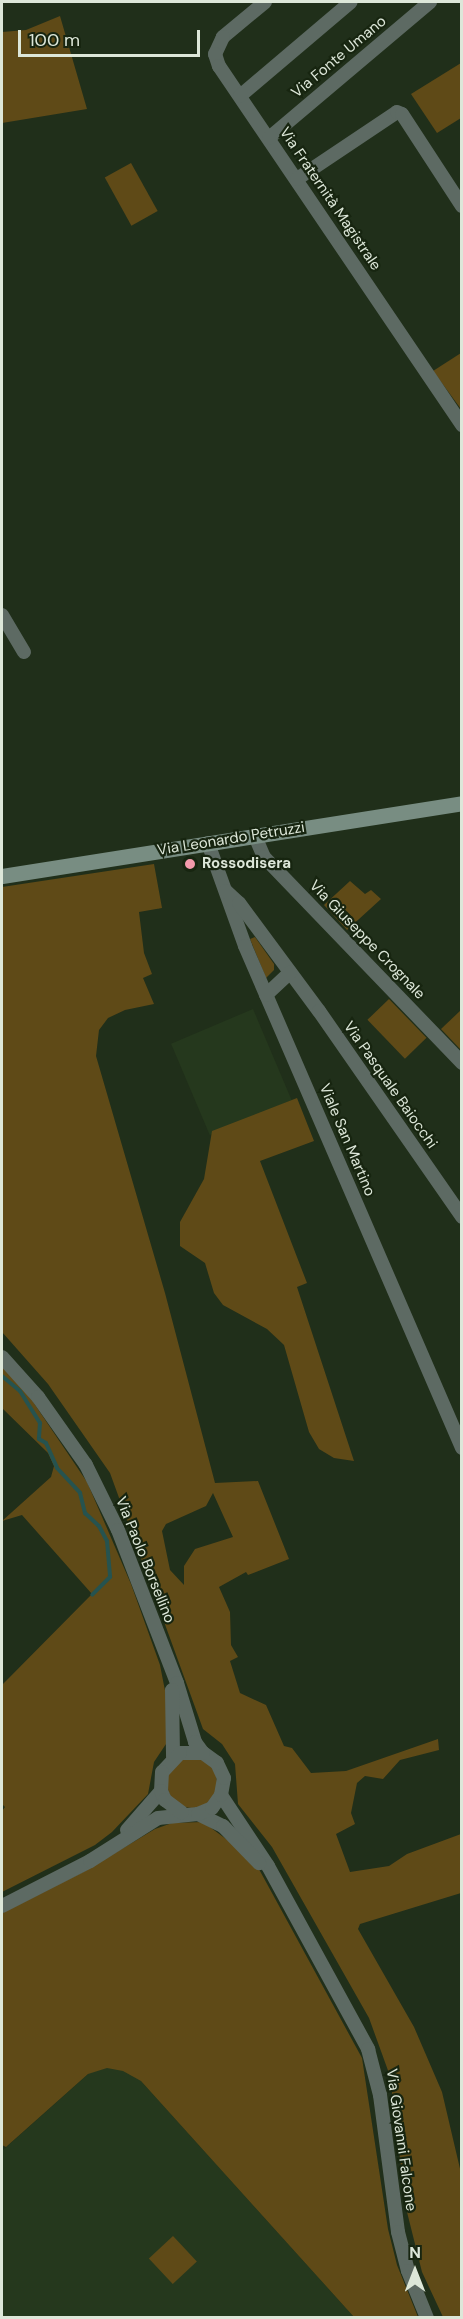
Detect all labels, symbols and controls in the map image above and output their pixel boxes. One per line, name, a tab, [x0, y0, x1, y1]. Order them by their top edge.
street label: Via Fonte Umano	[288, 12, 390, 102]
scale bar	[21, 18, 202, 56]
text: 100 m	[29, 28, 80, 52]
street label: Via Fraternità Magistrale	[275, 124, 385, 274]
street label: Via Leonardo Petruzzi	[156, 818, 306, 860]
place label: Rossodisera	[202, 855, 291, 873]
marker: Rossodisera	[183, 857, 197, 871]
street label: Via Giuseppe Crognale	[306, 877, 428, 1003]
street label: Via Pasquale Baiocchi	[339, 1018, 441, 1152]
street label: Viale San Martino	[315, 1081, 379, 1199]
street label: Via Paolo Borsellino	[111, 1494, 179, 1626]
street label: Via Giovanni Falcone	[382, 2068, 420, 2212]
north arrow	[385, 2241, 445, 2301]
text: N	[409, 2242, 421, 2263]

